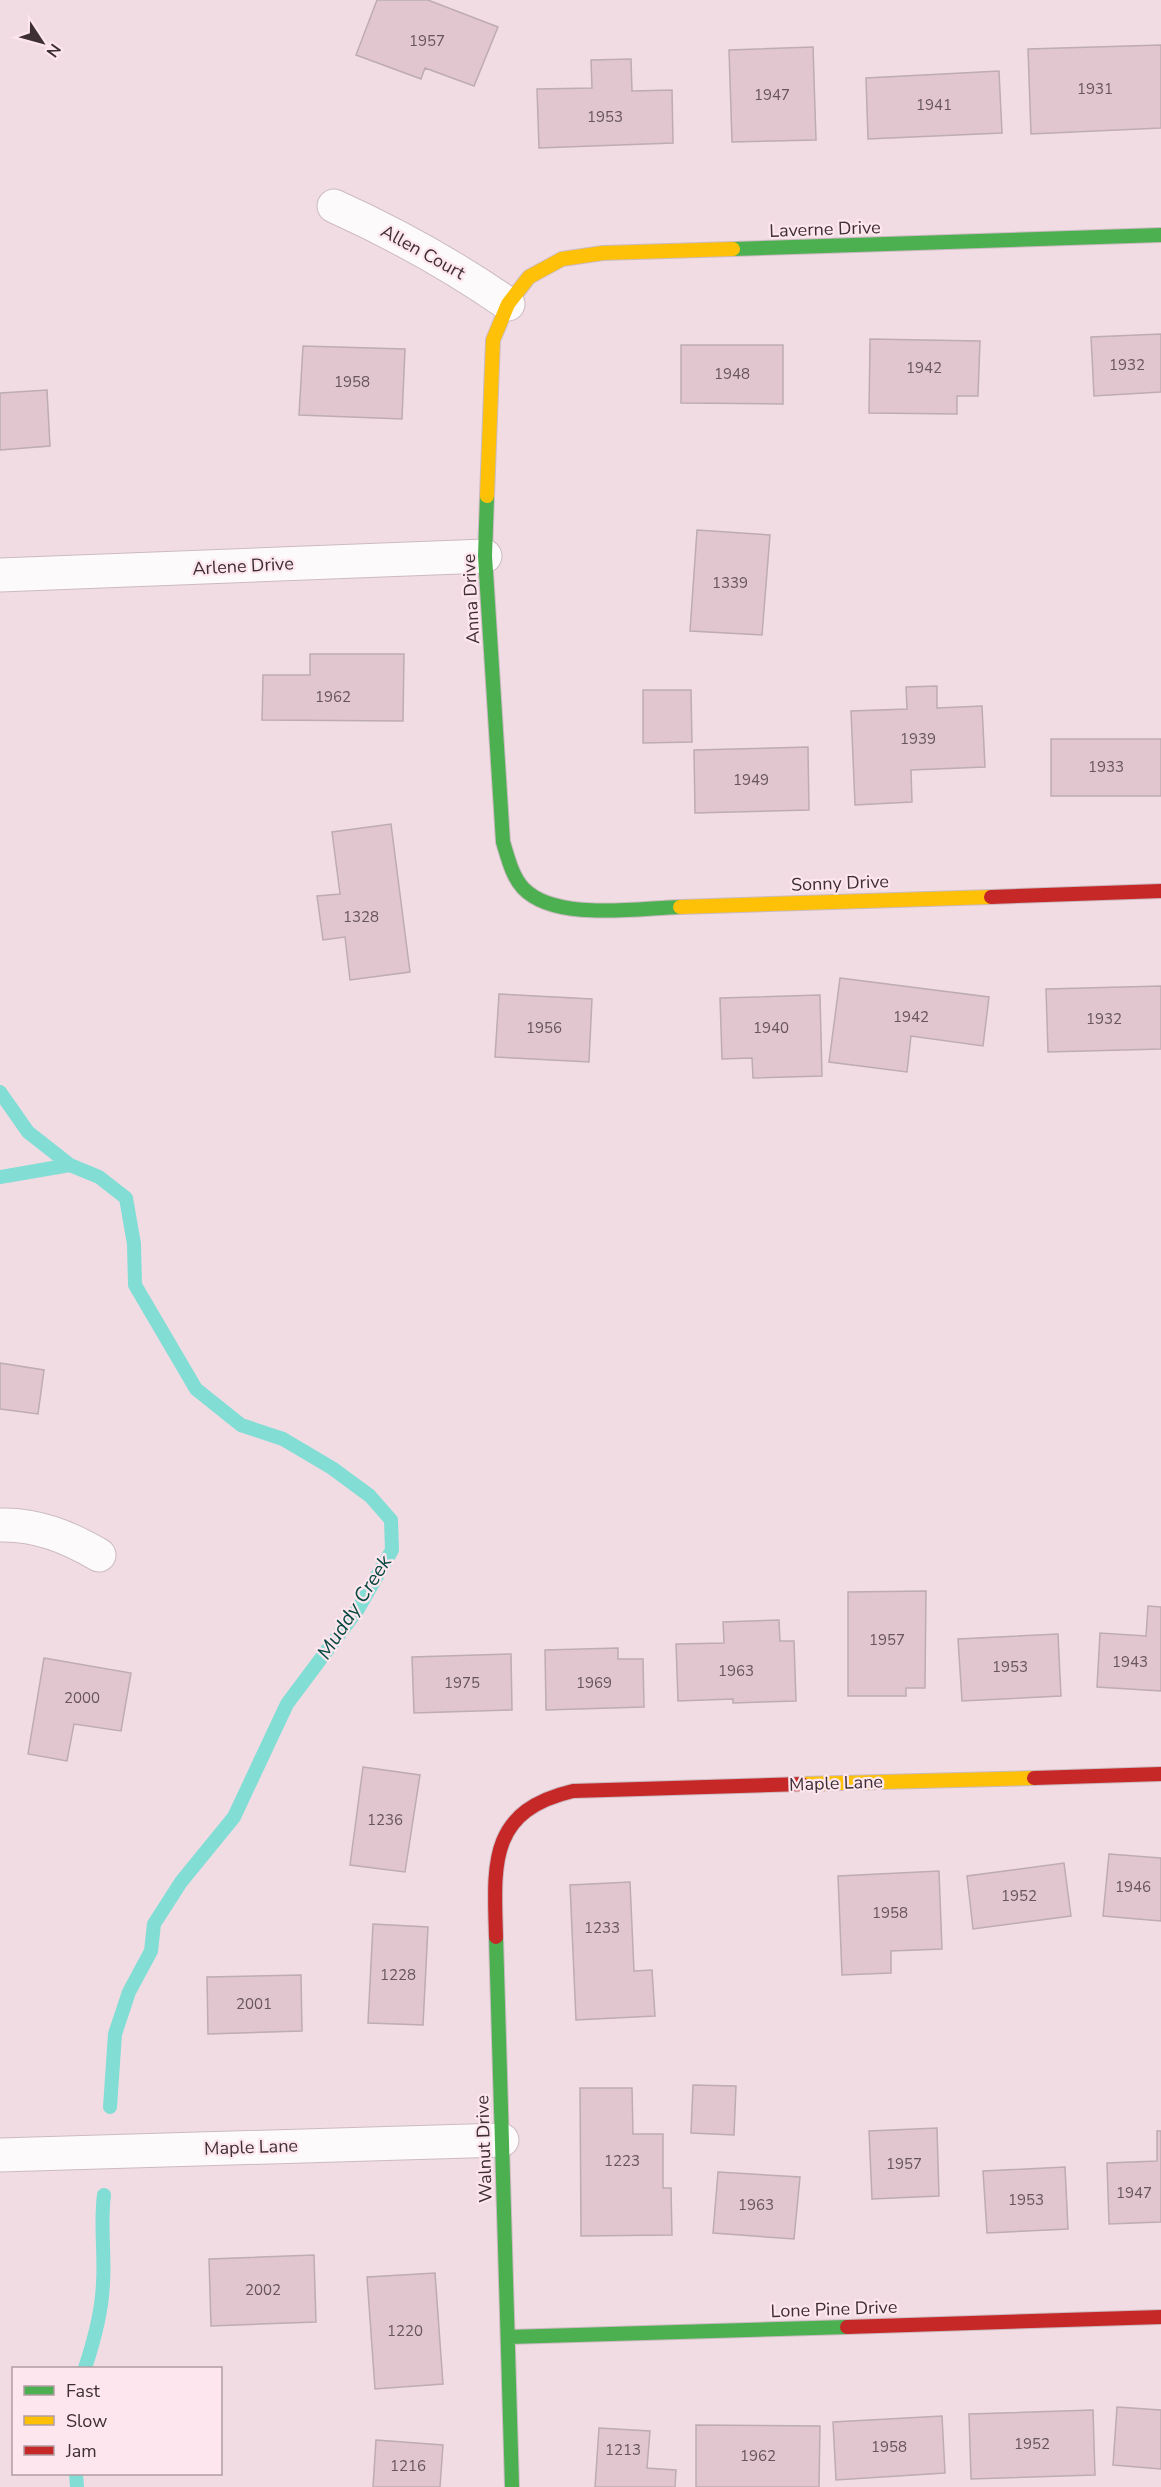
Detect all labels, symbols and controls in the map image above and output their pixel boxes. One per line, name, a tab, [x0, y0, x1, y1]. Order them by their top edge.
north arrow	[12, 12, 72, 72]
house number: 1957	[409, 31, 445, 51]
text: N	[41, 39, 66, 62]
house number: 1931	[1077, 79, 1113, 99]
house number: 1947	[754, 85, 790, 105]
house number: 1941	[916, 95, 952, 115]
house number: 1953	[587, 107, 623, 127]
street label: Laverne Drive	[769, 215, 881, 243]
street label: Allen Court	[377, 219, 470, 285]
house number: 1932	[1109, 355, 1145, 375]
house number: 1942	[906, 358, 942, 378]
house number: 1948	[714, 364, 750, 384]
house number: 1958	[334, 372, 370, 392]
street label: Arlene Drive	[192, 551, 294, 581]
street label: Anna Drive	[457, 553, 485, 645]
house number: 1339	[712, 573, 748, 593]
house number: 1962	[315, 687, 351, 707]
house number: 1939	[900, 729, 936, 749]
house number: 1933	[1088, 757, 1124, 777]
house number: 1949	[733, 770, 769, 790]
street label: Sonny Drive	[791, 869, 889, 897]
house number: 1328	[343, 907, 379, 927]
house number: 1942	[893, 1007, 929, 1027]
house number: 1932	[1086, 1009, 1122, 1029]
house number: 1956	[526, 1018, 562, 1038]
house number: 1940	[753, 1018, 789, 1038]
water label: Muddy Creek	[311, 1549, 399, 1664]
house number: 1957	[869, 1630, 905, 1650]
house number: 1943	[1112, 1652, 1148, 1672]
house number: 1953	[992, 1657, 1028, 1677]
house number: 1963	[718, 1661, 754, 1681]
house number: 1975	[444, 1673, 480, 1693]
house number: 1969	[576, 1673, 612, 1693]
house number: 2000	[64, 1688, 100, 1708]
street label: Maple Lane	[789, 1769, 883, 1797]
house number: 1236	[367, 1810, 403, 1830]
house number: 1946	[1115, 1877, 1151, 1897]
house number: 1952	[1001, 1886, 1037, 1906]
house number: 1958	[872, 1903, 908, 1923]
house number: 1233	[584, 1918, 620, 1938]
house number: 1228	[380, 1965, 416, 1985]
house number: 2001	[236, 1994, 272, 2014]
street label: Walnut Drive	[470, 2095, 498, 2203]
street label: Maple Lane	[204, 2133, 298, 2161]
house number: 1223	[604, 2151, 640, 2171]
house number: 1957	[886, 2154, 922, 2174]
house number: 1947	[1116, 2183, 1152, 2203]
house number: 1953	[1008, 2190, 1044, 2210]
house number: 1963	[738, 2195, 774, 2215]
house number: 2002	[245, 2280, 281, 2300]
street label: Lone Pine Drive	[770, 2295, 898, 2323]
house number: 1220	[387, 2321, 423, 2341]
legend	[12, 2367, 222, 2475]
text: Fast	[66, 2379, 101, 2403]
text: Slow	[66, 2409, 107, 2433]
house number: 1952	[1014, 2434, 1050, 2454]
house number: 1958	[871, 2437, 907, 2457]
text: Jam	[65, 2439, 97, 2463]
house number: 1213	[605, 2440, 641, 2460]
house number: 1962	[740, 2446, 776, 2466]
house number: 1216	[390, 2456, 426, 2476]

